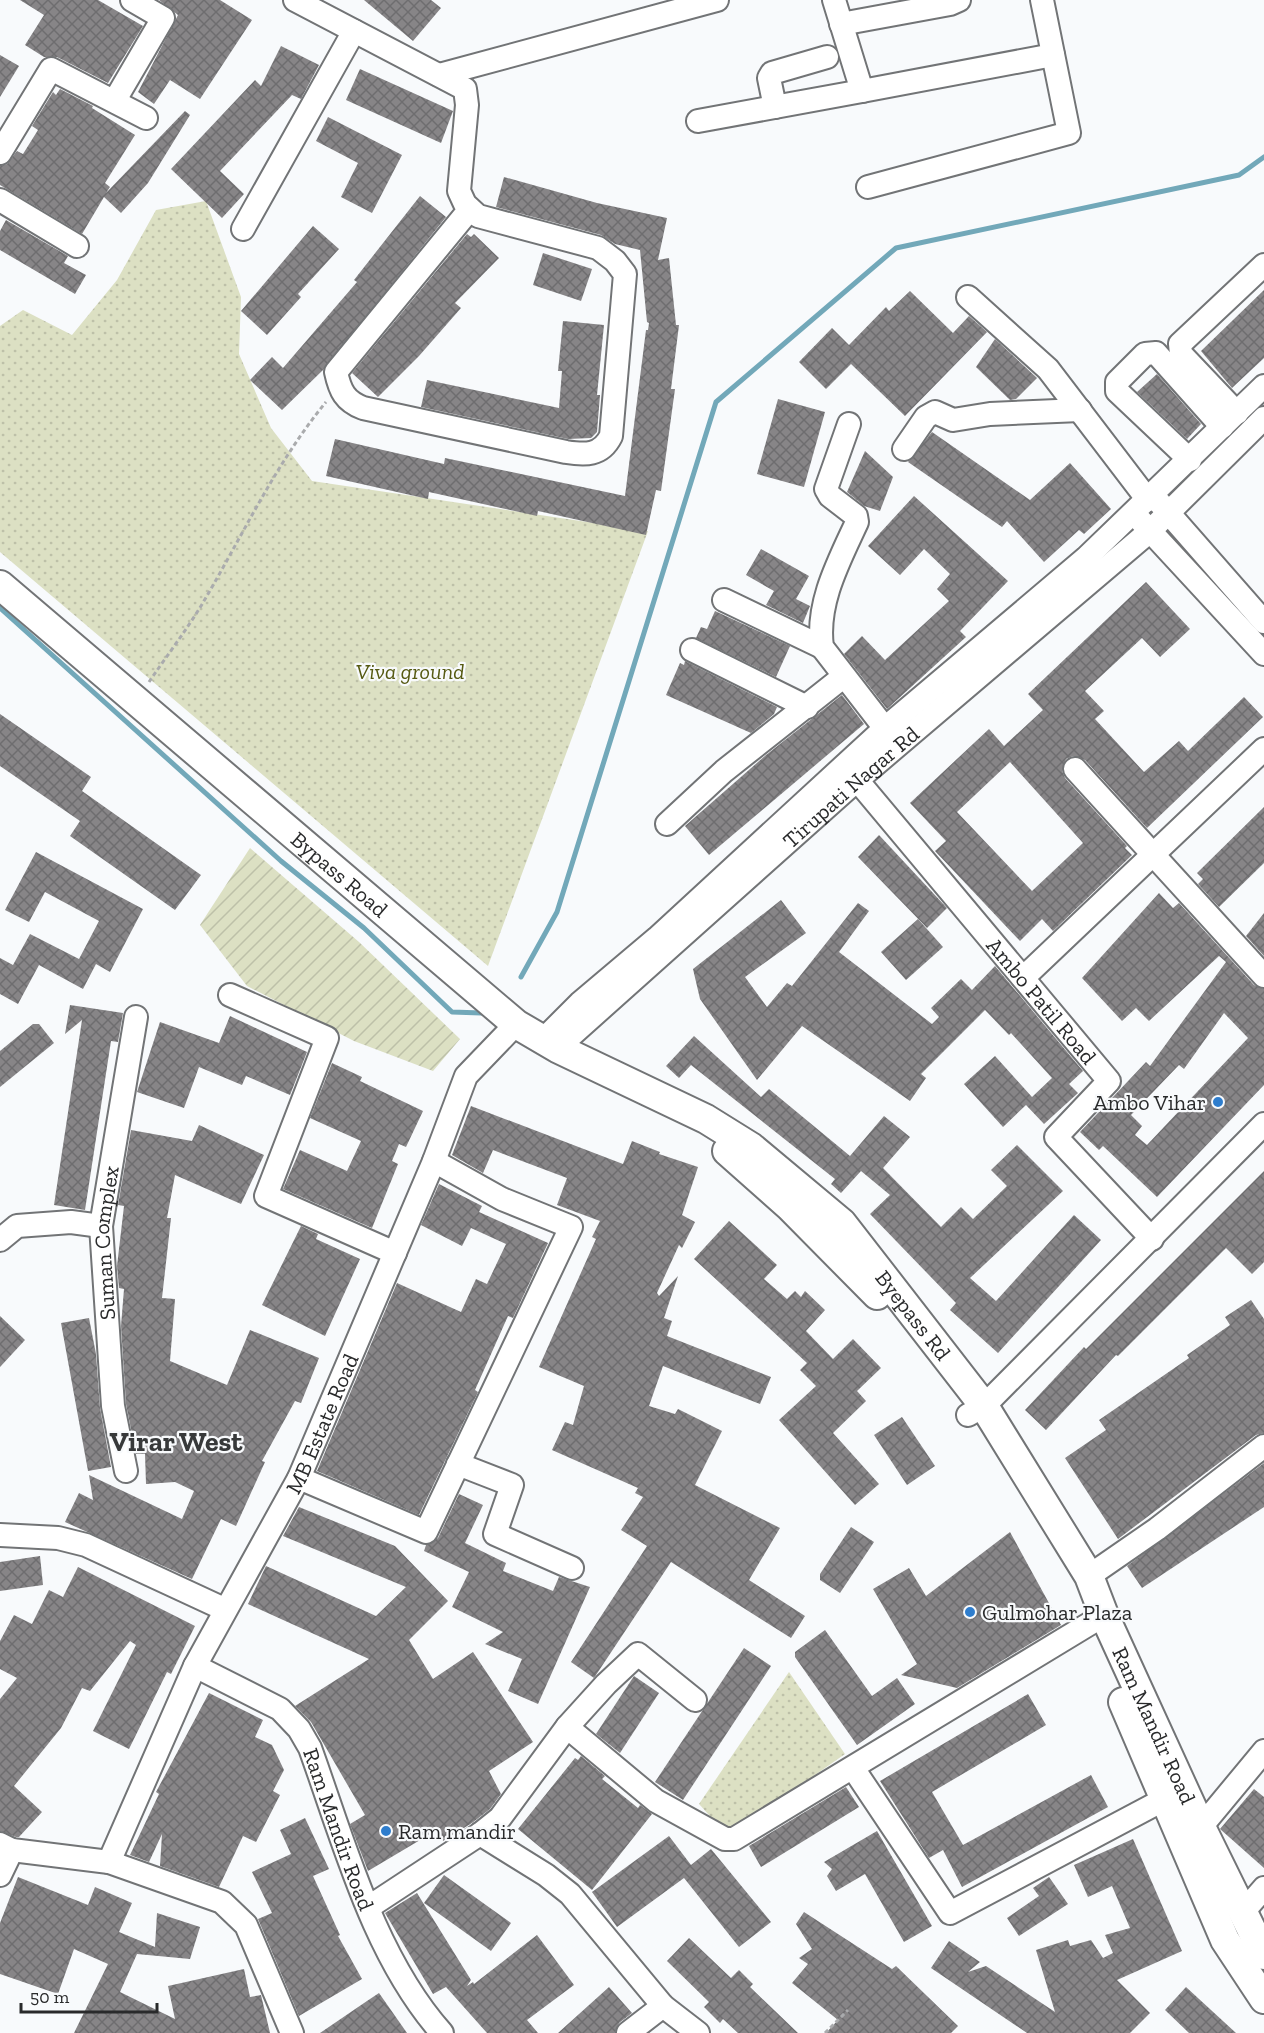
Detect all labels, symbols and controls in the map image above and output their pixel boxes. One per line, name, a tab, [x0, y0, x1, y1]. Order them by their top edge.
park label: Viva ground	[356, 658, 464, 685]
street label: Tirupati Nagar Rd	[777, 720, 925, 854]
street label: Bypass Road	[285, 826, 393, 923]
street label: Ambo Patil Road	[981, 932, 1102, 1070]
place label: Ambo Vihar	[1093, 1089, 1206, 1116]
marker: Ambo Vihar	[1211, 1095, 1225, 1109]
street label: Suman Complex	[88, 1164, 125, 1321]
street label: Byepass Rd	[870, 1265, 956, 1366]
street label: MB Estate Road	[280, 1350, 364, 1499]
district label: Virar West	[109, 1425, 243, 1458]
place label: Gulmohar Plaza	[982, 1599, 1133, 1626]
marker: Gulmohar Plaza	[963, 1605, 977, 1619]
street label: Ram Mandir Road	[1106, 1642, 1202, 1808]
street label: Ram Mandir Road	[297, 1745, 380, 1914]
place label: Ram mandir	[398, 1818, 516, 1845]
marker: Ram mandir	[379, 1824, 393, 1838]
scale bar	[21, 1976, 158, 2014]
text: 50 m	[30, 1986, 70, 2008]

